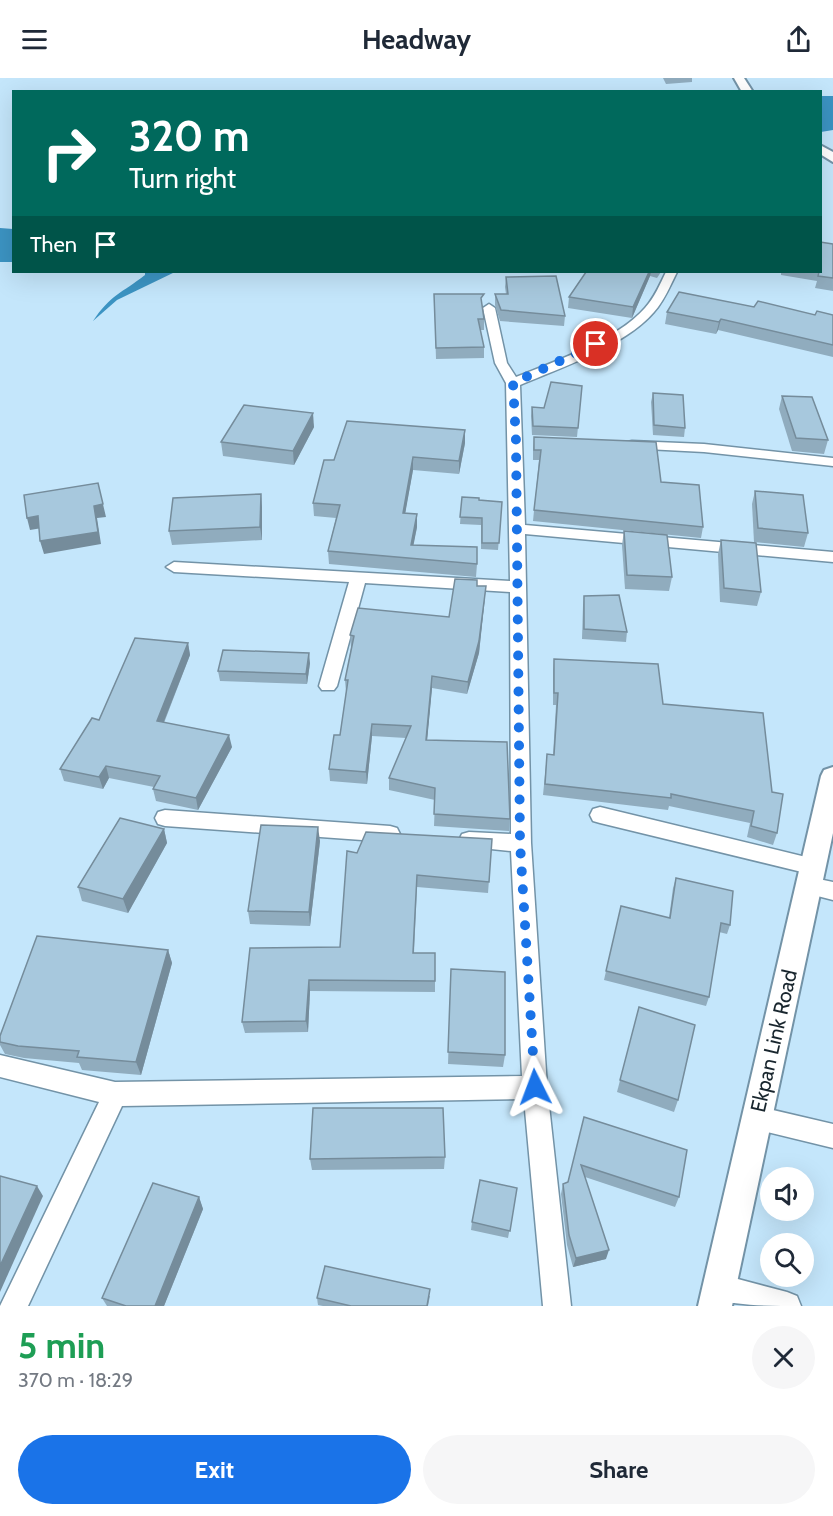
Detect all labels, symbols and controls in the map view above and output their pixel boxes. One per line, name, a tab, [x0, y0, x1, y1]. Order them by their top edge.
icon: menu	[18, 23, 51, 56]
text: Headway	[362, 23, 471, 56]
icon: share	[782, 23, 815, 56]
text: 320 m	[129, 110, 249, 162]
icon: right	[30, 114, 108, 192]
text: Turn right	[129, 162, 236, 195]
icon: arrive	[89, 228, 122, 261]
text: Then	[30, 231, 77, 258]
pin	[570, 318, 621, 369]
icon: arrive	[579, 327, 612, 360]
street label: Ekpan Link Road	[745, 967, 802, 1115]
position arrow	[503, 1055, 567, 1119]
map controls	[760, 1167, 814, 1287]
button: sound	[760, 1167, 814, 1221]
button: search	[760, 1233, 814, 1287]
text: 5 min	[18, 1323, 105, 1367]
button: close	[752, 1326, 815, 1389]
text: 370 m · 18:29	[18, 1368, 133, 1392]
button: Exit	[18, 1435, 411, 1504]
button: Share	[423, 1435, 815, 1504]

